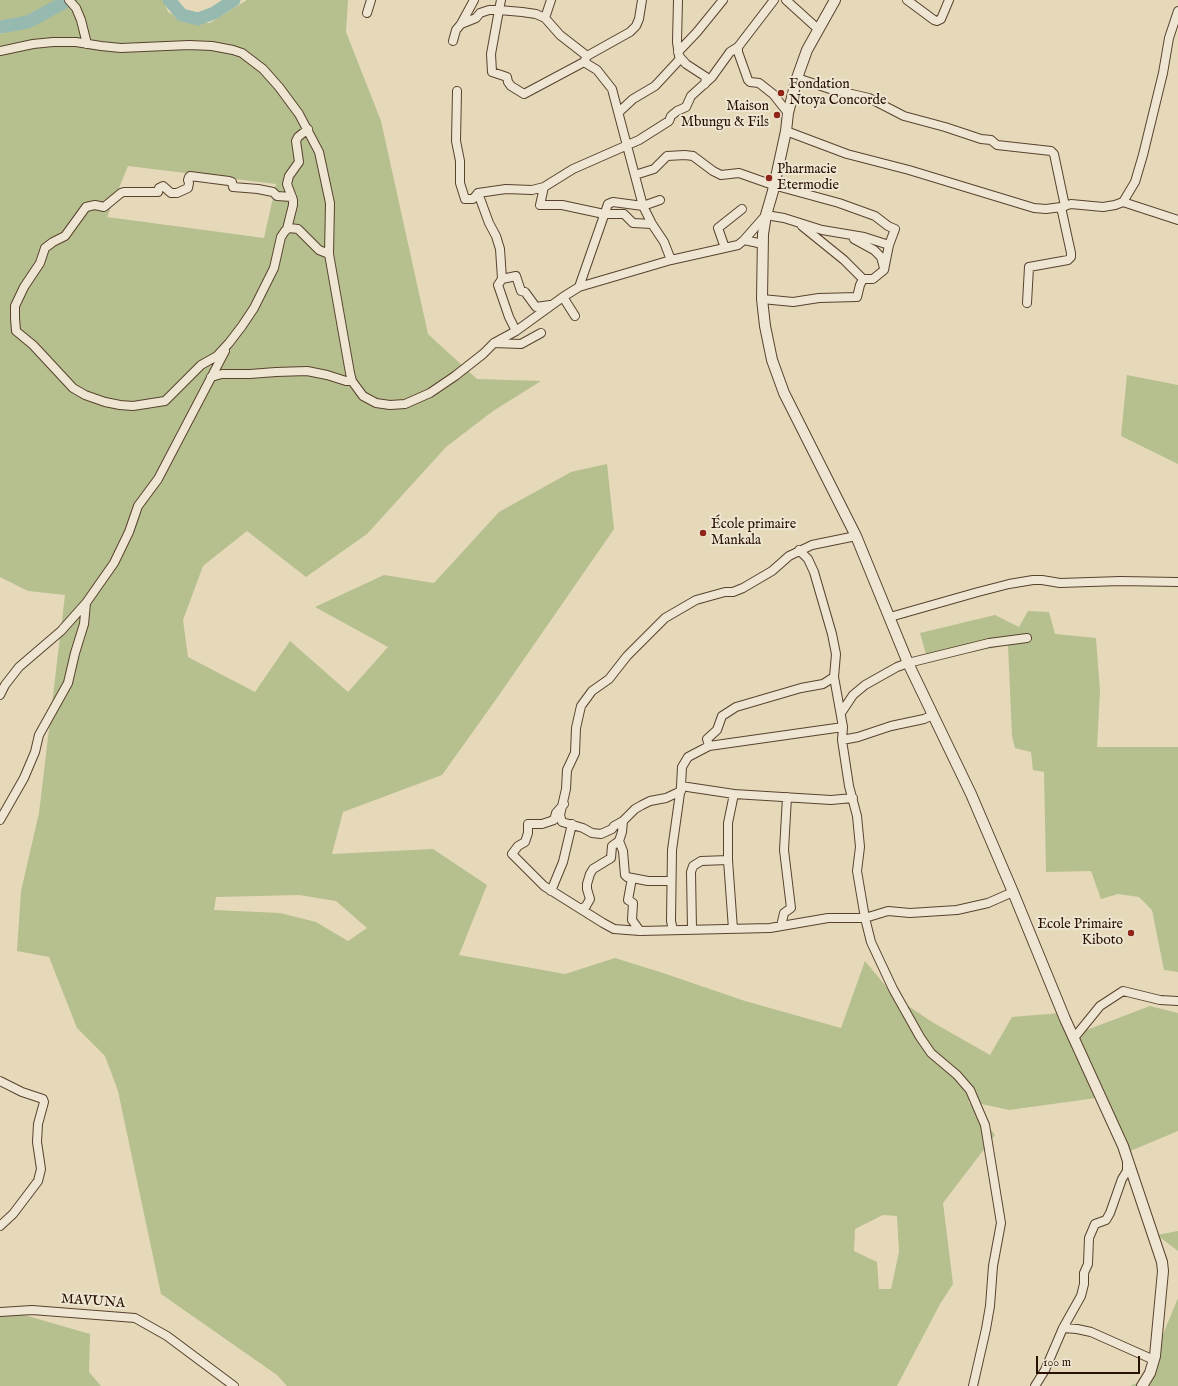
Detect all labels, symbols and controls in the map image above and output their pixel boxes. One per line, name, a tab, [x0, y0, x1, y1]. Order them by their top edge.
place label: Fondation Ntoya Concorde	[789, 77, 886, 110]
marker: Fondation Ntoya Concorde	[776, 88, 786, 98]
place label: Maison Mbungu & Fils	[681, 99, 769, 132]
marker: Maison Mbungu & Fils	[772, 110, 782, 120]
place label: Pharmacie Etermodie	[777, 162, 839, 194]
marker: Pharmacie Etermodie	[764, 173, 774, 183]
place label: École primaire Mankala	[711, 517, 796, 550]
marker: École primaire Mankala	[698, 528, 708, 538]
place label: Ecole Primaire Kiboto	[1037, 917, 1123, 950]
marker: Ecole Primaire Kiboto	[1126, 928, 1136, 938]
street label: MAVUNA	[60, 1291, 126, 1313]
scale bar	[1038, 1348, 1142, 1374]
text: 100 m	[1043, 1355, 1071, 1370]

